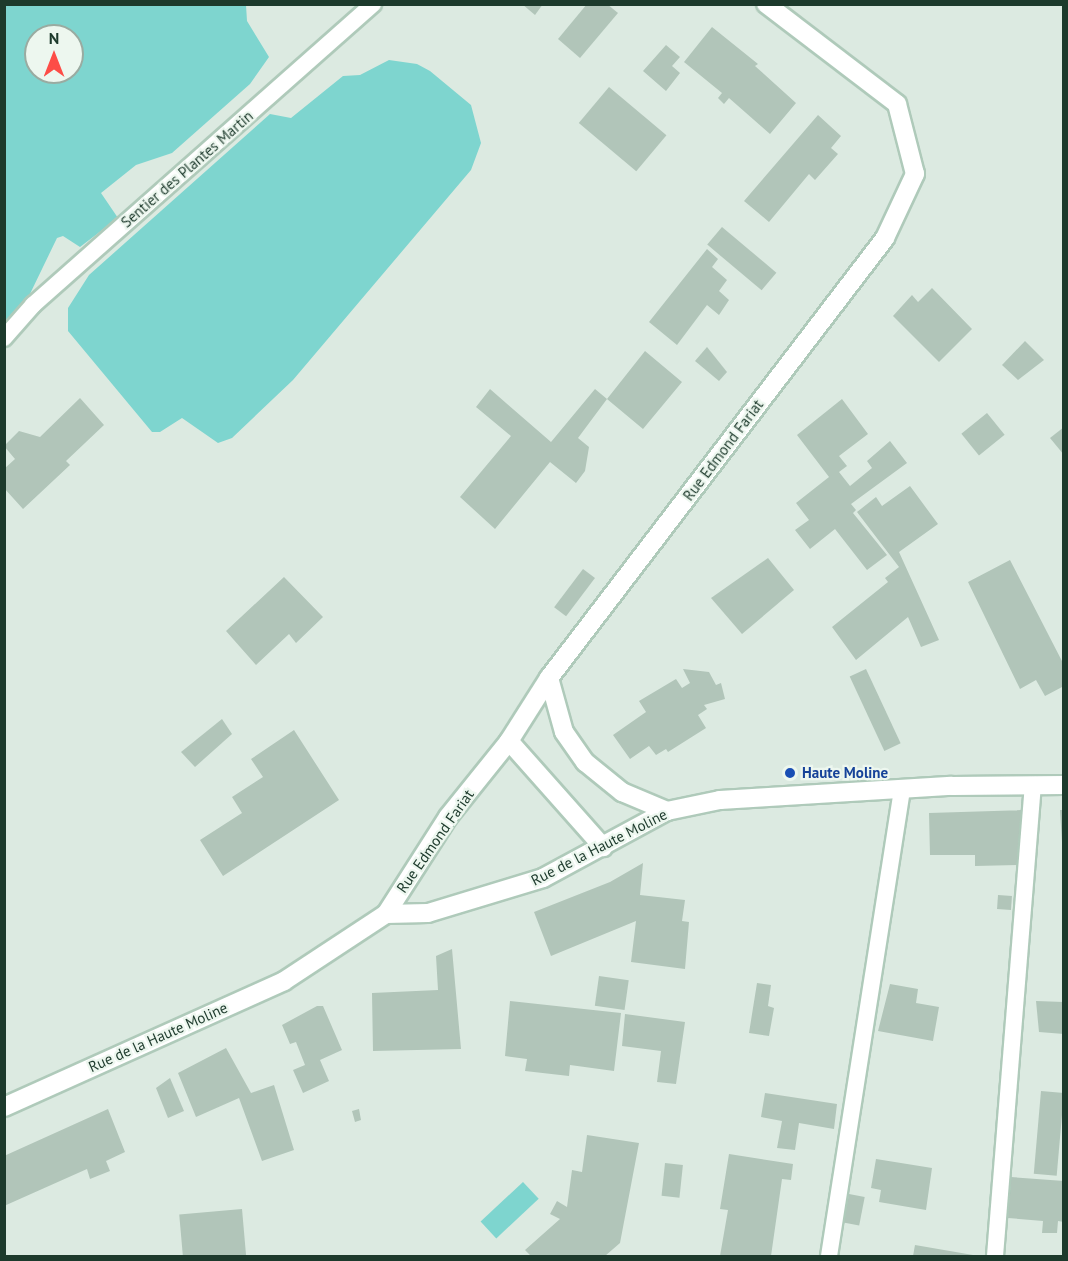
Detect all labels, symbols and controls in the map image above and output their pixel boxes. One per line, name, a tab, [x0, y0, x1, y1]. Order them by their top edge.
north arrow	[24, 24, 84, 84]
text: N	[49, 28, 59, 48]
street label: Sentier des Plantes Martin	[117, 107, 257, 231]
street label: Rue Edmond Fariat	[679, 396, 767, 504]
place label: Haute Moline	[802, 764, 888, 782]
marker: Haute Moline	[783, 766, 797, 780]
street label: Rue Edmond Fariat	[393, 786, 477, 896]
street label: Rue de la Haute Moline	[528, 805, 670, 889]
street label: Rue de la Haute Moline	[86, 998, 230, 1076]

